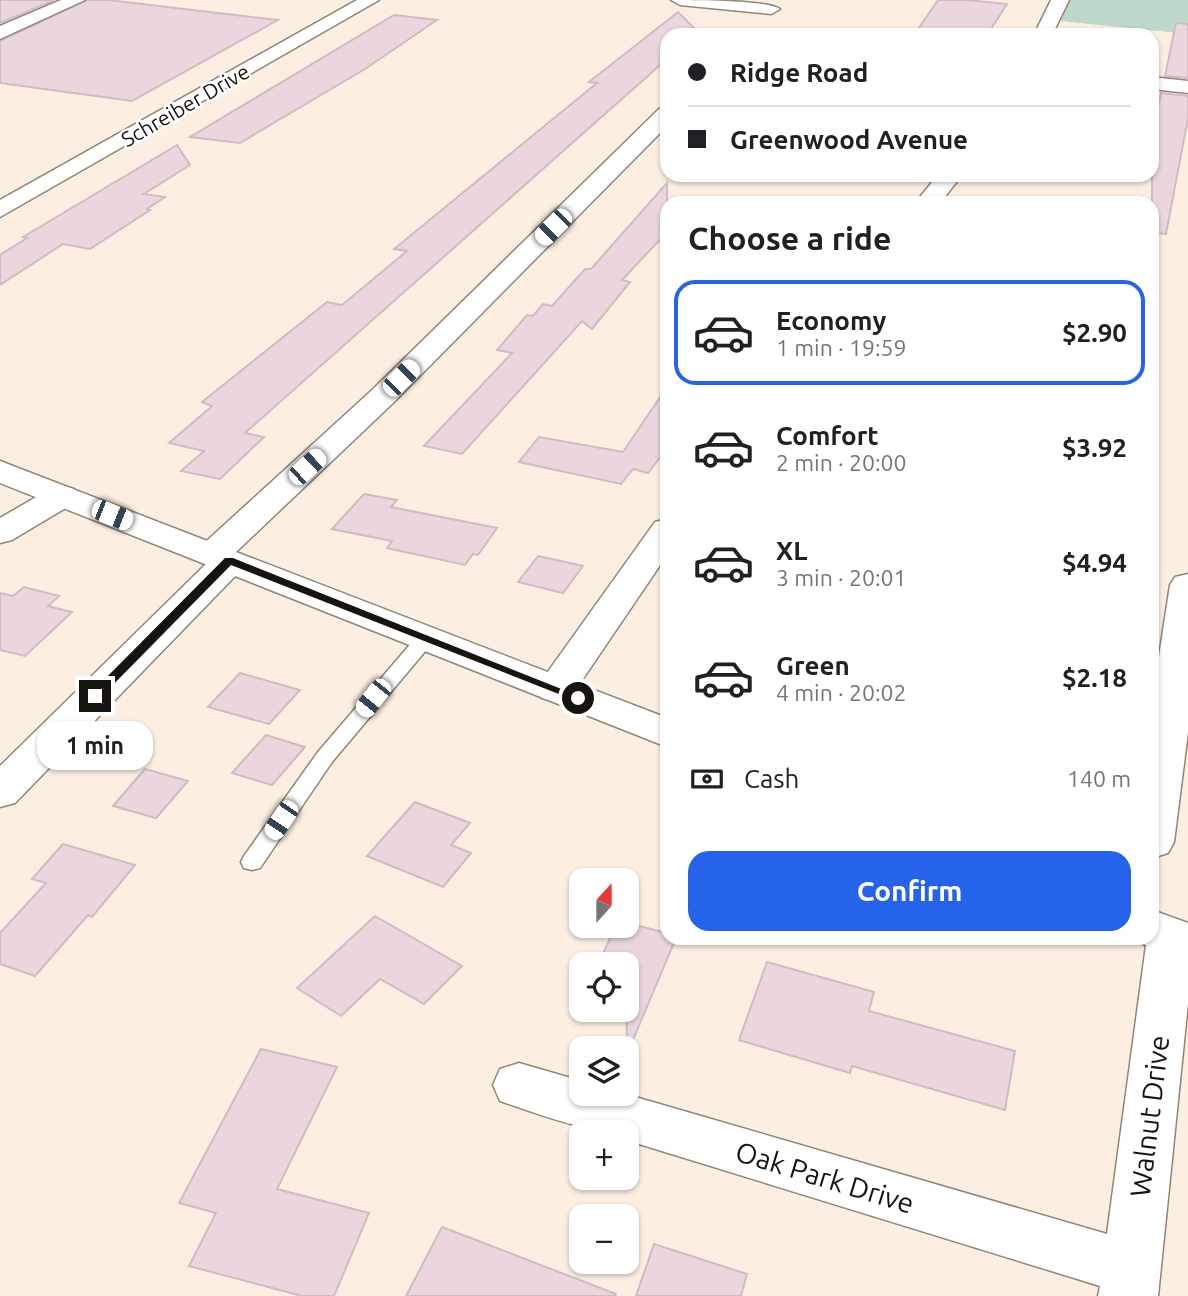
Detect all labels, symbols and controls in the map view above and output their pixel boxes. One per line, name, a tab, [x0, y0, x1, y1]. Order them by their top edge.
text: Ridge Road	[730, 58, 868, 87]
street label: Schreiber Drive	[117, 59, 253, 151]
text: Greenwood Avenue	[730, 125, 968, 154]
car	[531, 205, 576, 249]
text: Choose a ride	[688, 220, 891, 256]
icon: car	[692, 301, 755, 364]
text: Economy	[776, 306, 886, 335]
text: $2.90	[1062, 318, 1127, 347]
text: 1 min · 19:59	[776, 335, 907, 360]
car	[379, 356, 424, 400]
icon: car	[692, 416, 755, 479]
text: Comfort	[776, 421, 879, 450]
text: $3.92	[1062, 433, 1127, 462]
car	[285, 445, 330, 489]
text: 2 min · 20:00	[776, 450, 907, 475]
car	[89, 497, 136, 533]
icon: car	[692, 531, 755, 594]
text: XL	[776, 536, 807, 565]
text: $4.94	[1062, 548, 1127, 577]
text: 3 min · 20:01	[776, 565, 907, 590]
icon: car	[692, 646, 755, 709]
text: Green	[776, 651, 850, 680]
text: $2.18	[1062, 663, 1127, 692]
car	[352, 675, 395, 721]
route end	[79, 680, 111, 712]
text: 4 min · 20:02	[776, 680, 907, 705]
route start	[562, 682, 594, 714]
callout: 1 min	[37, 720, 153, 770]
text: 1 min	[66, 733, 124, 758]
icon: cash	[688, 760, 726, 798]
text: Cash	[744, 764, 799, 793]
text: 140 m	[1067, 766, 1131, 791]
car	[261, 797, 302, 843]
button: Confirm	[688, 851, 1131, 931]
north arrow	[569, 868, 639, 938]
map controls	[569, 868, 639, 1274]
button: locate	[569, 952, 639, 1022]
street label: Walnut Drive	[1124, 1033, 1174, 1199]
button: layers	[569, 1036, 639, 1106]
button: +	[569, 1120, 639, 1190]
street label: Oak Park Drive	[732, 1135, 918, 1219]
button: −	[569, 1204, 639, 1274]

